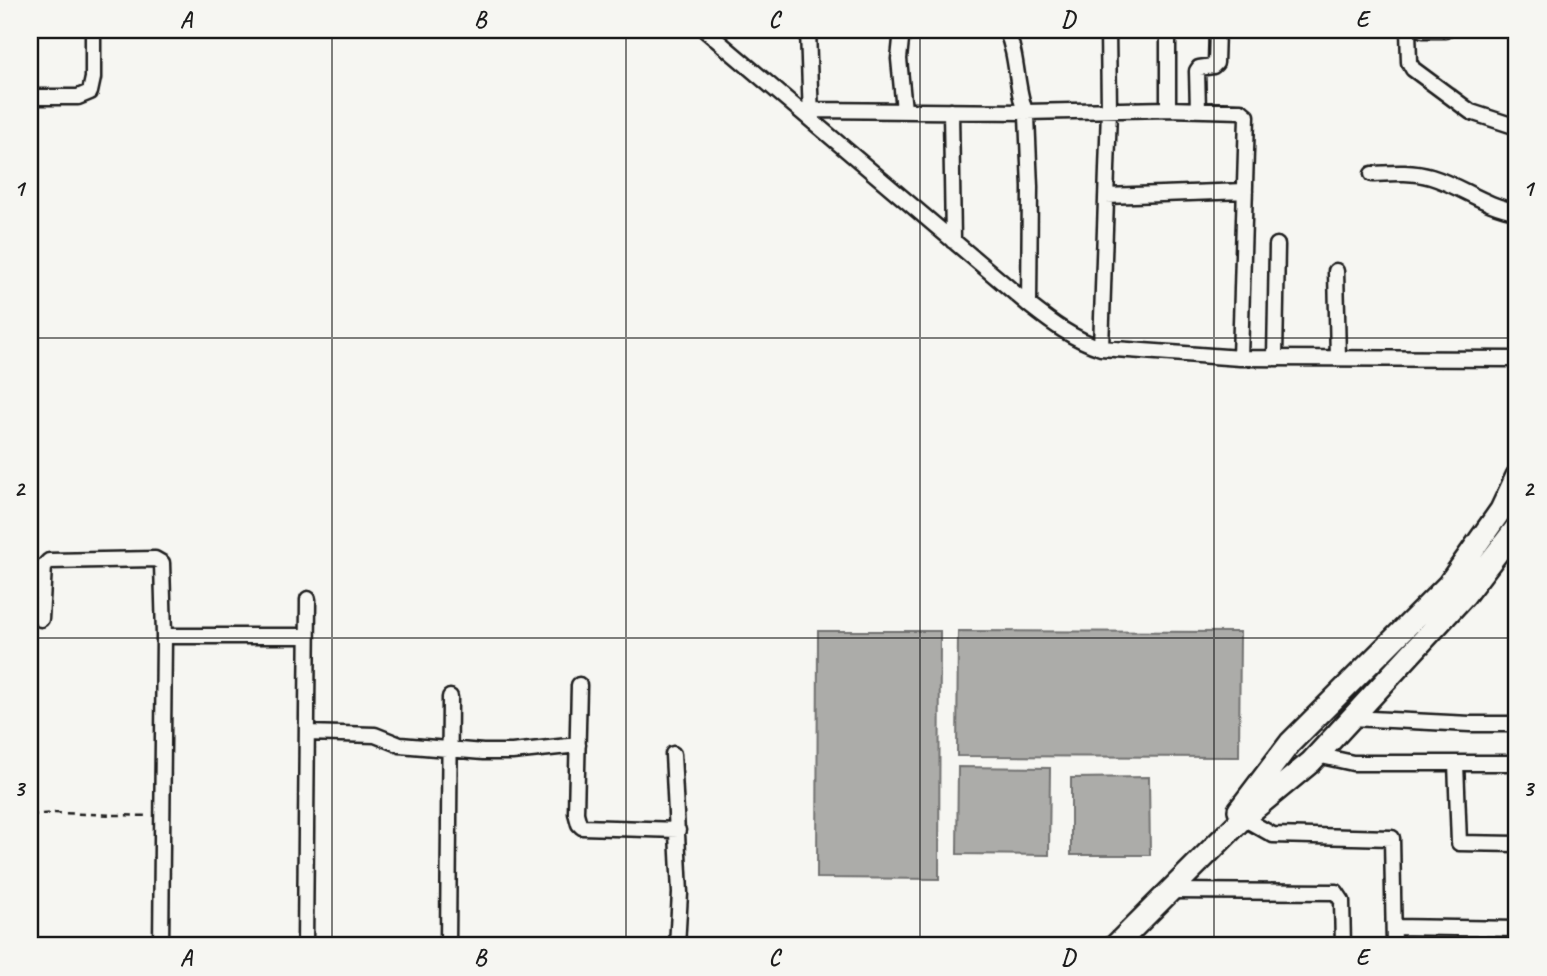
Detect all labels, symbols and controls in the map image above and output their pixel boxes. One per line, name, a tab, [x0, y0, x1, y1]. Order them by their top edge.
text: A	[180, 5, 194, 34]
text: B	[474, 5, 488, 34]
text: C	[769, 5, 783, 34]
text: D	[1061, 5, 1077, 34]
text: E	[1356, 5, 1372, 34]
text: 1	[14, 174, 27, 203]
text: 1	[1523, 174, 1536, 203]
text: 2	[14, 474, 27, 503]
text: 2	[1523, 474, 1536, 503]
text: 3	[14, 774, 27, 803]
text: 3	[1523, 774, 1536, 803]
text: A	[180, 943, 194, 972]
text: B	[474, 943, 488, 972]
text: C	[769, 943, 783, 972]
text: D	[1061, 943, 1077, 972]
text: E	[1356, 943, 1372, 972]

